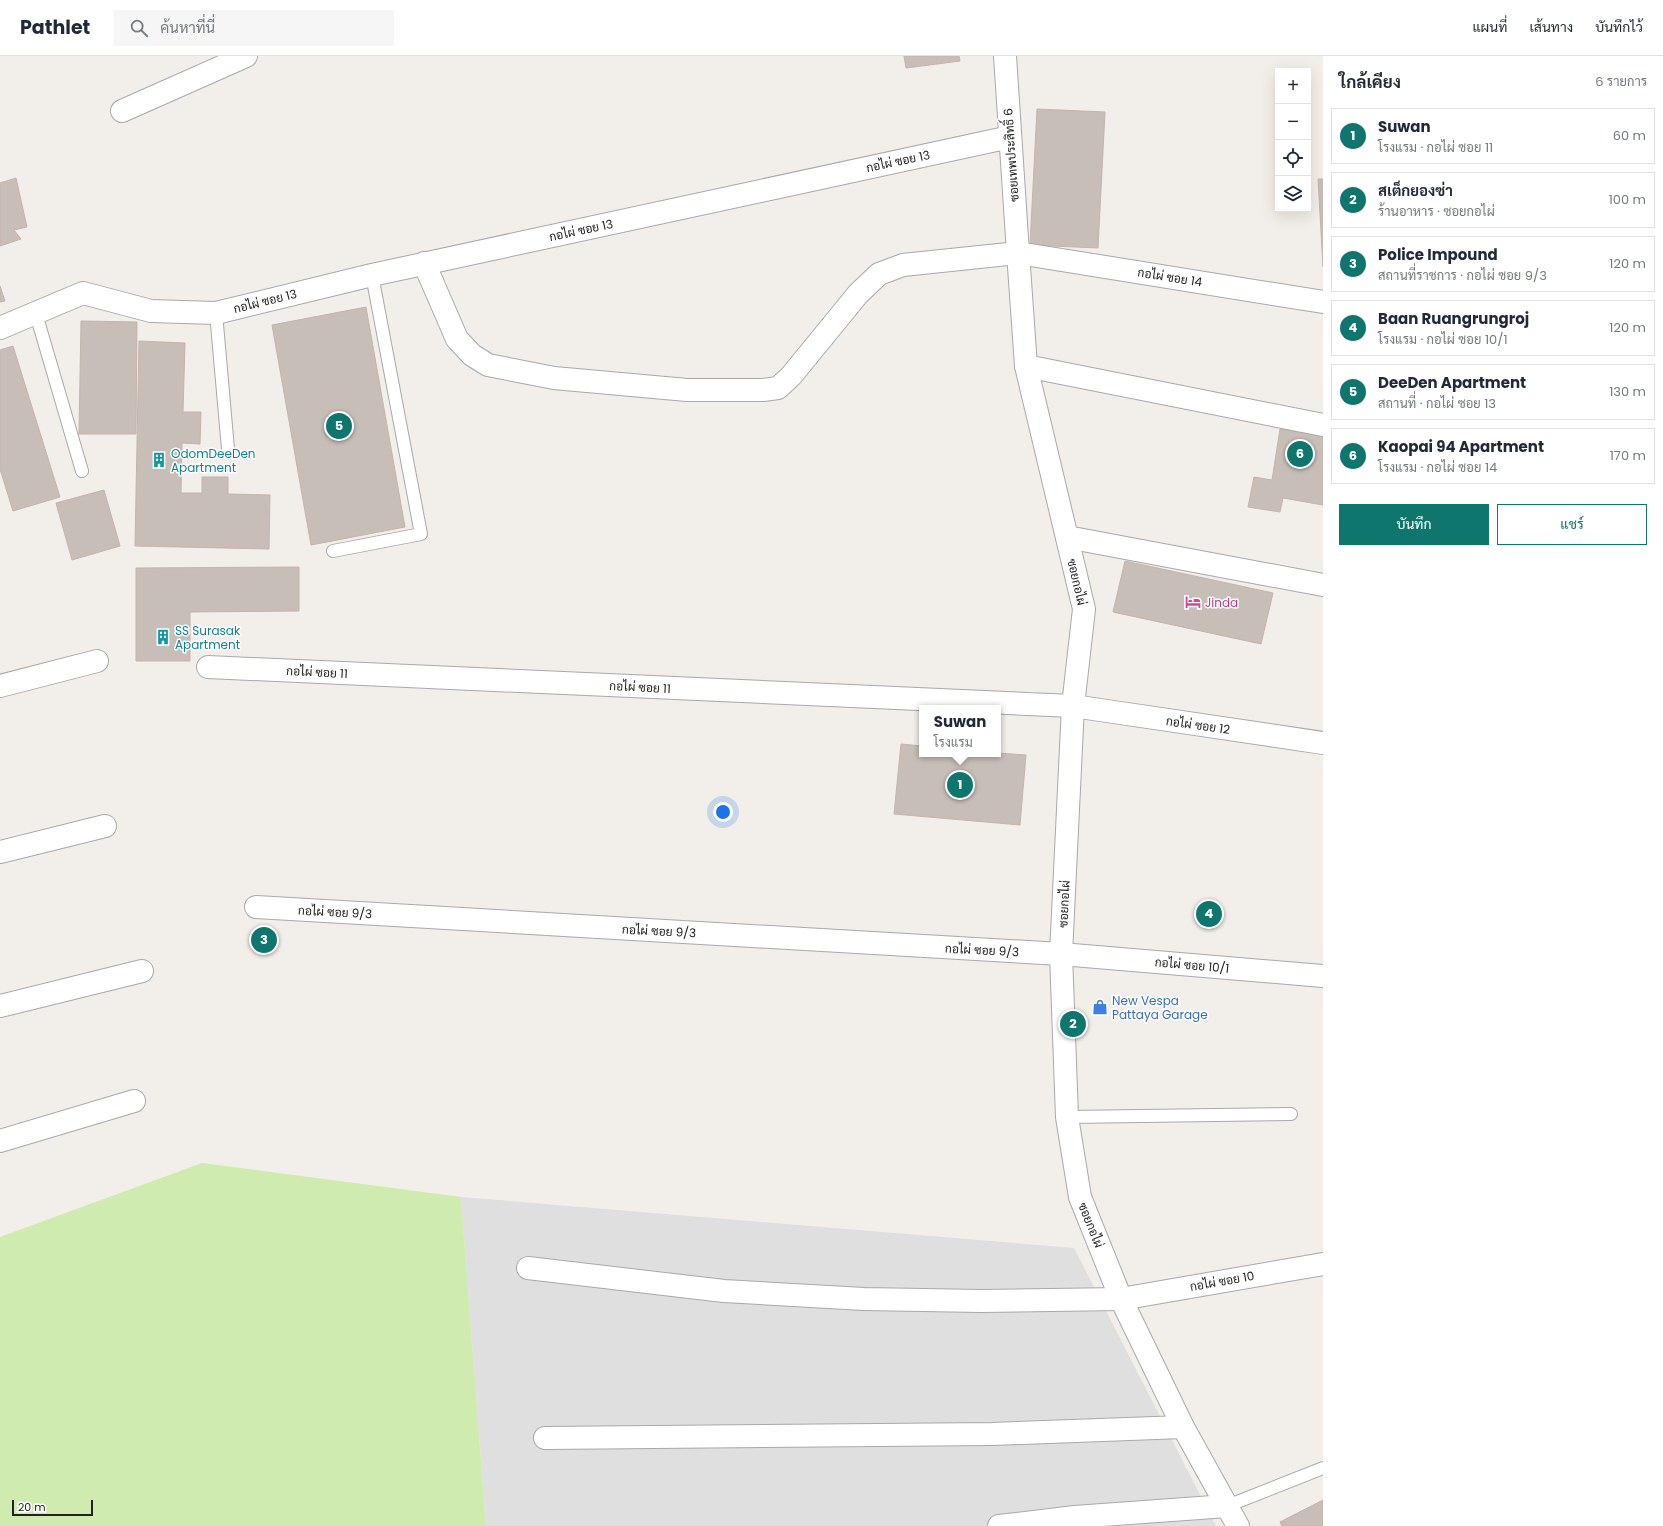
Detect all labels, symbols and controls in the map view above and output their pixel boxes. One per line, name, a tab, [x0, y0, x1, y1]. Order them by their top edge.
search box	[114, 10, 394, 46]
text: Pathlet	[20, 14, 90, 41]
icon: search	[128, 17, 150, 39]
text: ค้นหาที่นี่	[160, 17, 215, 38]
text: แผนที่	[1472, 17, 1507, 37]
text: เส้นทาง	[1529, 17, 1573, 37]
text: บันทึกไว้	[1595, 17, 1643, 37]
map controls	[1275, 68, 1311, 212]
button: +	[1275, 68, 1311, 104]
text: ใกล้เคียง	[1339, 70, 1401, 94]
text: 6 รายการ	[1595, 72, 1647, 91]
button: −	[1275, 104, 1311, 140]
street label: ซอยเทพประสิทธิ์ 6	[997, 108, 1023, 203]
text: Suwan	[1378, 116, 1431, 137]
text: 1	[1351, 126, 1355, 145]
text: 60 m	[1613, 126, 1646, 145]
text: โรงแรม · กอไผ่ ซอย 11	[1378, 138, 1493, 157]
button: locate	[1275, 140, 1311, 176]
street label: กอไผ่ ซอย 13	[865, 146, 931, 176]
button: layers	[1275, 176, 1311, 212]
text: สเต็กยองซ่า	[1378, 180, 1453, 201]
text: 2	[1349, 190, 1357, 209]
text: 100 m	[1609, 190, 1646, 209]
text: ร้านอาหาร · ซอยกอไผ่	[1378, 202, 1495, 221]
street label: กอไผ่ ซอย 13	[548, 215, 614, 245]
text: Police Impound	[1378, 244, 1498, 265]
text: 3	[1349, 254, 1357, 273]
text: 120 m	[1609, 254, 1646, 273]
street label: กอไผ่ ซอย 14	[1136, 264, 1204, 291]
text: สถานที่ราชการ · กอไผ่ ซอย 9/3	[1378, 266, 1547, 285]
street label: กอไผ่ ซอย 13	[232, 285, 298, 317]
text: Baan Ruangrungroj	[1378, 308, 1529, 329]
text: 4	[1349, 318, 1357, 337]
text: 120 m	[1609, 318, 1646, 337]
text: โรงแรม · กอไผ่ ซอย 10/1	[1378, 330, 1508, 349]
text: DeeDen Apartment	[1378, 372, 1526, 393]
text: 5	[1349, 382, 1357, 401]
text: 130 m	[1609, 382, 1646, 401]
text: สถานที่ · กอไผ่ ซอย 13	[1378, 394, 1496, 413]
pin: 5	[326, 411, 352, 441]
text: Kaopai 94 Apartment	[1378, 436, 1544, 457]
pin: 6	[1287, 439, 1313, 469]
place label: OdomDeeDen Apartment	[171, 445, 256, 476]
text: 6	[1349, 446, 1357, 465]
text: 170 m	[1610, 446, 1646, 465]
building icon: OdomDeeDen Apartment	[150, 451, 168, 469]
text: โรงแรม · กอไผ่ ซอย 14	[1378, 458, 1497, 477]
button: บันทึก	[1339, 504, 1489, 545]
button: แชร์	[1497, 504, 1647, 545]
street label: ซอยกอไผ่	[1063, 557, 1091, 607]
hotel icon: Jinda	[1184, 593, 1202, 611]
place label: Jinda	[1205, 594, 1238, 611]
place label: SS Surasak Apartment	[175, 622, 241, 653]
building icon: SS Surasak Apartment	[154, 628, 172, 646]
street label: กอไผ่ ซอย 11	[286, 662, 348, 682]
street label: กอไผ่ ซอย 11	[609, 677, 671, 697]
popup	[919, 705, 1001, 757]
text: Suwan	[934, 711, 986, 732]
street label: กอไผ่ ซอย 12	[1165, 712, 1231, 738]
text: โรงแรม	[934, 733, 973, 752]
pin: 1	[947, 770, 973, 800]
your location	[713, 802, 733, 822]
street label: ซอยกอไผ่	[1054, 880, 1074, 928]
pin: 4	[1196, 899, 1222, 929]
street label: กอไผ่ ซอย 9/3	[298, 902, 372, 922]
street label: กอไผ่ ซอย 9/3	[622, 921, 696, 941]
pin: 3	[251, 925, 277, 955]
street label: กอไผ่ ซอย 9/3	[945, 940, 1019, 960]
street label: กอไผ่ ซอย 10/1	[1154, 953, 1230, 977]
place label: New Vespa Pattaya Garage	[1112, 992, 1208, 1023]
shop icon: New Vespa Pattaya Garage	[1091, 998, 1109, 1016]
pin: 2	[1060, 1009, 1086, 1039]
street label: ซอยกอไผ่	[1074, 1200, 1108, 1250]
street label: กอไผ่ ซอย 10	[1188, 1267, 1256, 1295]
scale bar	[12, 1498, 93, 1517]
text: 20 m	[18, 1499, 46, 1515]

